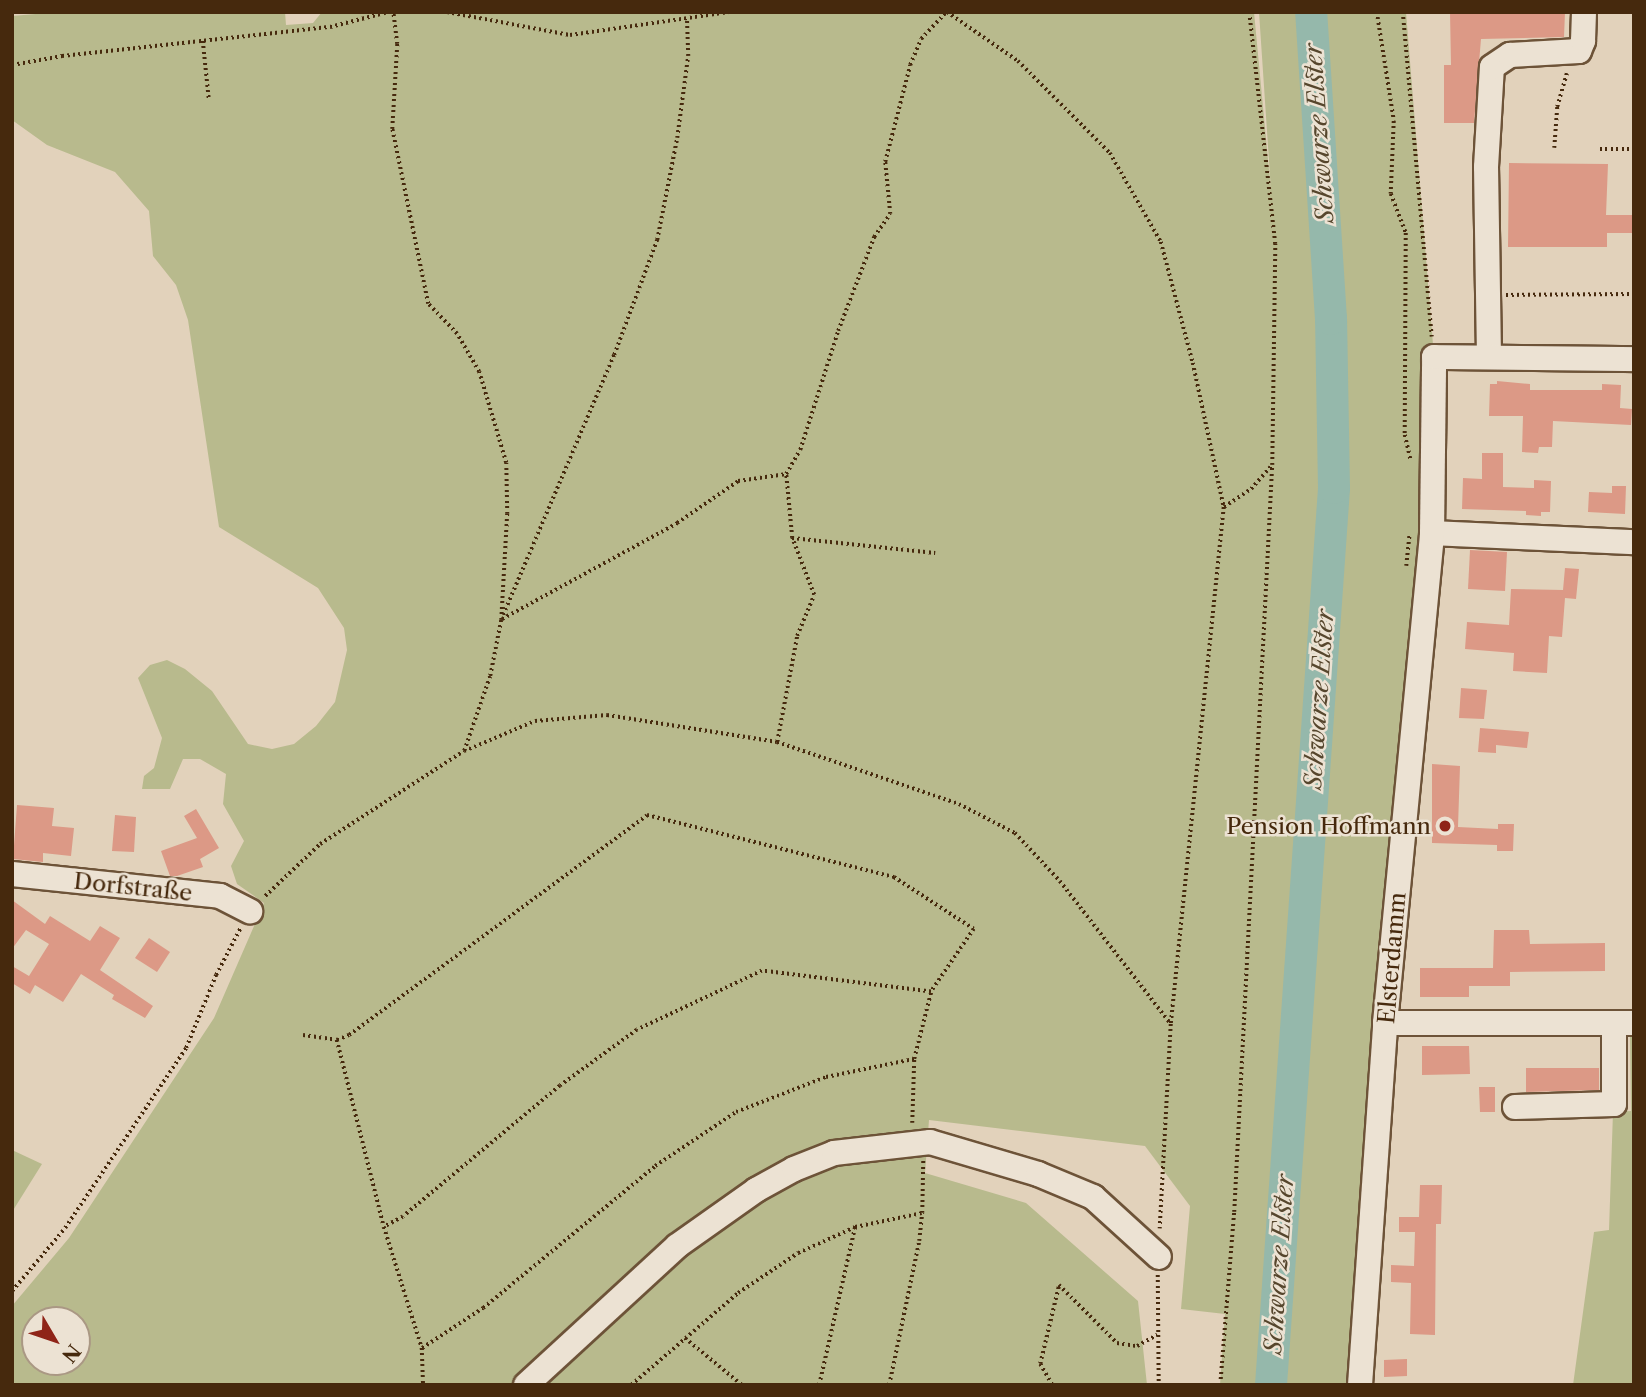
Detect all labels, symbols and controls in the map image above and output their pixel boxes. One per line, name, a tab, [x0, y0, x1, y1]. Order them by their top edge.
water label: Schwarze Elster	[1298, 42, 1340, 224]
water label: Schwarze Elster	[1298, 608, 1340, 790]
place label: Pension Hoffmann	[1226, 812, 1431, 840]
marker: Pension Hoffmann	[1437, 818, 1453, 834]
street label: Dorfstraße	[72, 867, 194, 907]
street label: Elsterdamm	[1373, 891, 1411, 1025]
water label: Schwarze Elster	[1258, 1173, 1300, 1355]
north arrow	[21, 1306, 91, 1376]
text: N	[57, 1340, 85, 1367]

